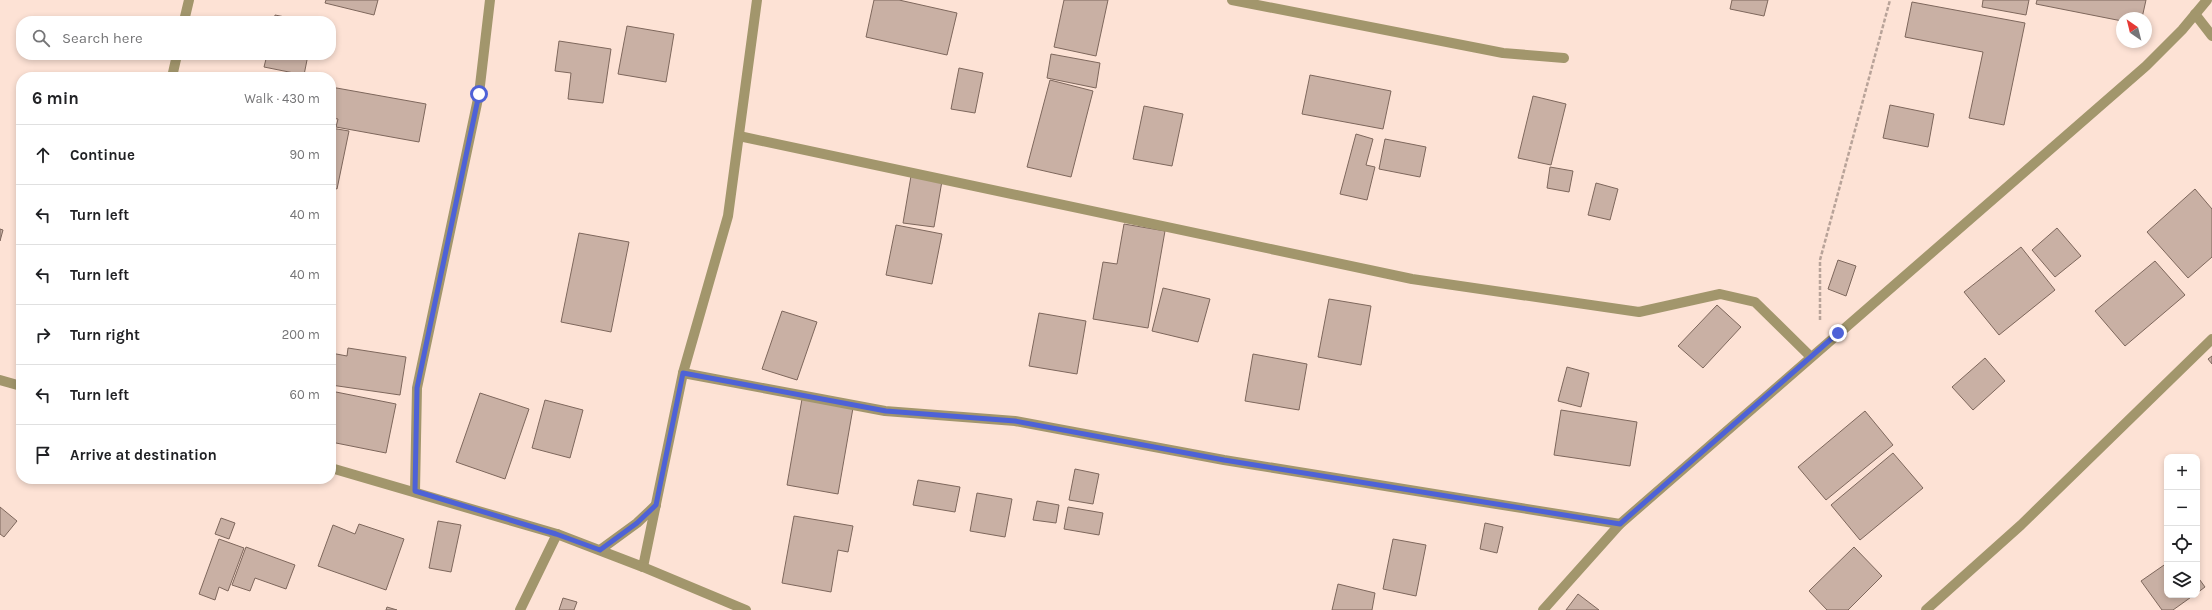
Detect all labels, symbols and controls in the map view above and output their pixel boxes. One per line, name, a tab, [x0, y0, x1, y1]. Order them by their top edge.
north arrow	[2116, 12, 2152, 48]
search box	[16, 16, 336, 60]
icon: search	[30, 27, 52, 49]
text: Search here	[62, 29, 143, 47]
route start	[470, 85, 488, 103]
text: 6 min	[32, 88, 79, 108]
text: Walk · 430 m	[244, 91, 320, 106]
icon: ahead	[32, 144, 54, 166]
text: Continue	[70, 146, 135, 164]
text: 90 m	[289, 147, 320, 162]
icon: left	[32, 204, 54, 226]
text: Turn left	[70, 206, 129, 224]
text: 40 m	[290, 207, 320, 222]
icon: left	[32, 264, 54, 286]
text: Turn left	[70, 266, 129, 284]
text: 40 m	[290, 267, 320, 282]
icon: right	[32, 324, 54, 346]
route end	[1829, 324, 1847, 342]
text: Turn right	[70, 326, 140, 344]
text: 200 m	[282, 327, 320, 342]
icon: left	[32, 384, 54, 406]
text: Turn left	[70, 386, 129, 404]
text: 60 m	[290, 387, 320, 402]
icon: arrive	[32, 444, 54, 466]
text: Arrive at destination	[70, 446, 217, 464]
map controls	[2164, 454, 2200, 598]
button: +	[2164, 454, 2200, 490]
button: −	[2164, 490, 2200, 526]
button: locate	[2164, 526, 2200, 562]
button: layers	[2164, 562, 2200, 598]

